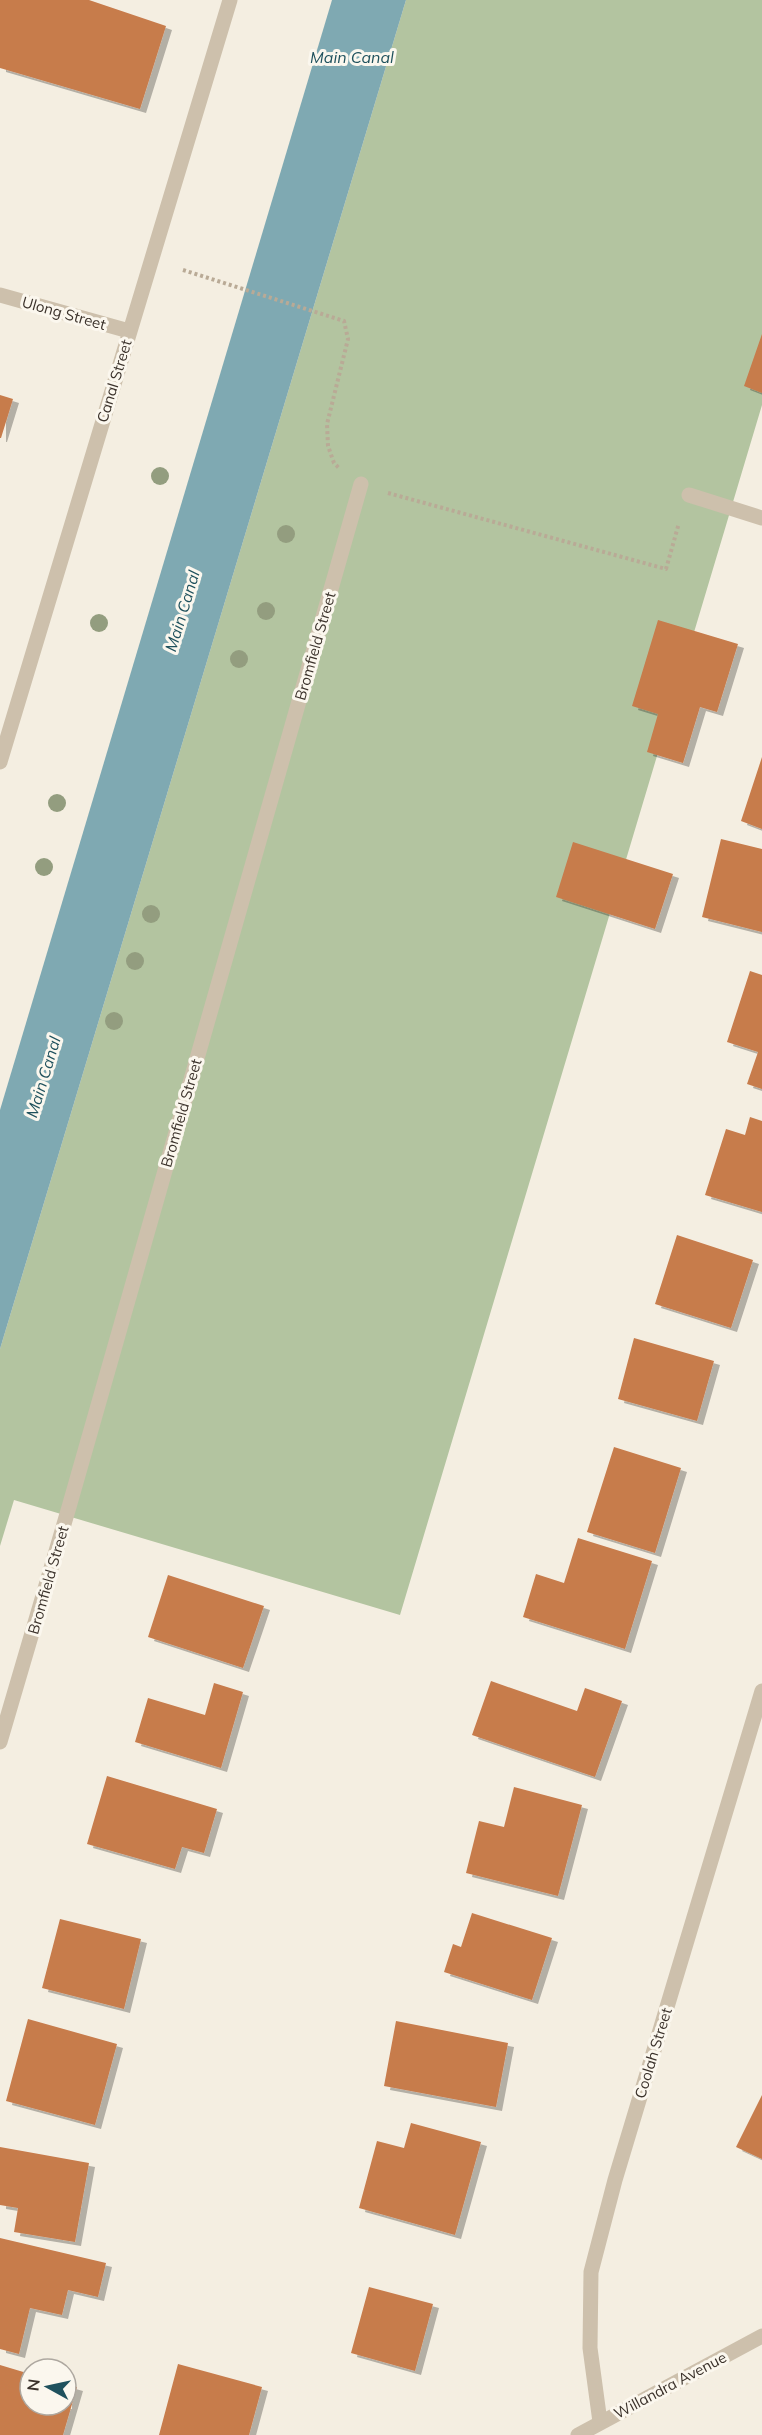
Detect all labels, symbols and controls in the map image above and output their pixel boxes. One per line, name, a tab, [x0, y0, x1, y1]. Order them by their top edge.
water label: Main Canal	[310, 47, 394, 67]
street label: Ulong Street	[20, 292, 108, 334]
street label: Canal Street	[92, 337, 136, 425]
water label: Main Canal	[160, 568, 204, 654]
street label: Bromfield Street	[290, 590, 340, 702]
water label: Main Canal	[21, 1034, 65, 1120]
street label: Bromfield Street	[156, 1057, 206, 1169]
street label: Bromfield Street	[23, 1524, 73, 1636]
street label: Coolah Street	[630, 2005, 676, 2101]
street label: Willandra Avenue	[610, 2347, 730, 2423]
north arrow	[18, 2357, 78, 2417]
text: N	[22, 2378, 44, 2392]

